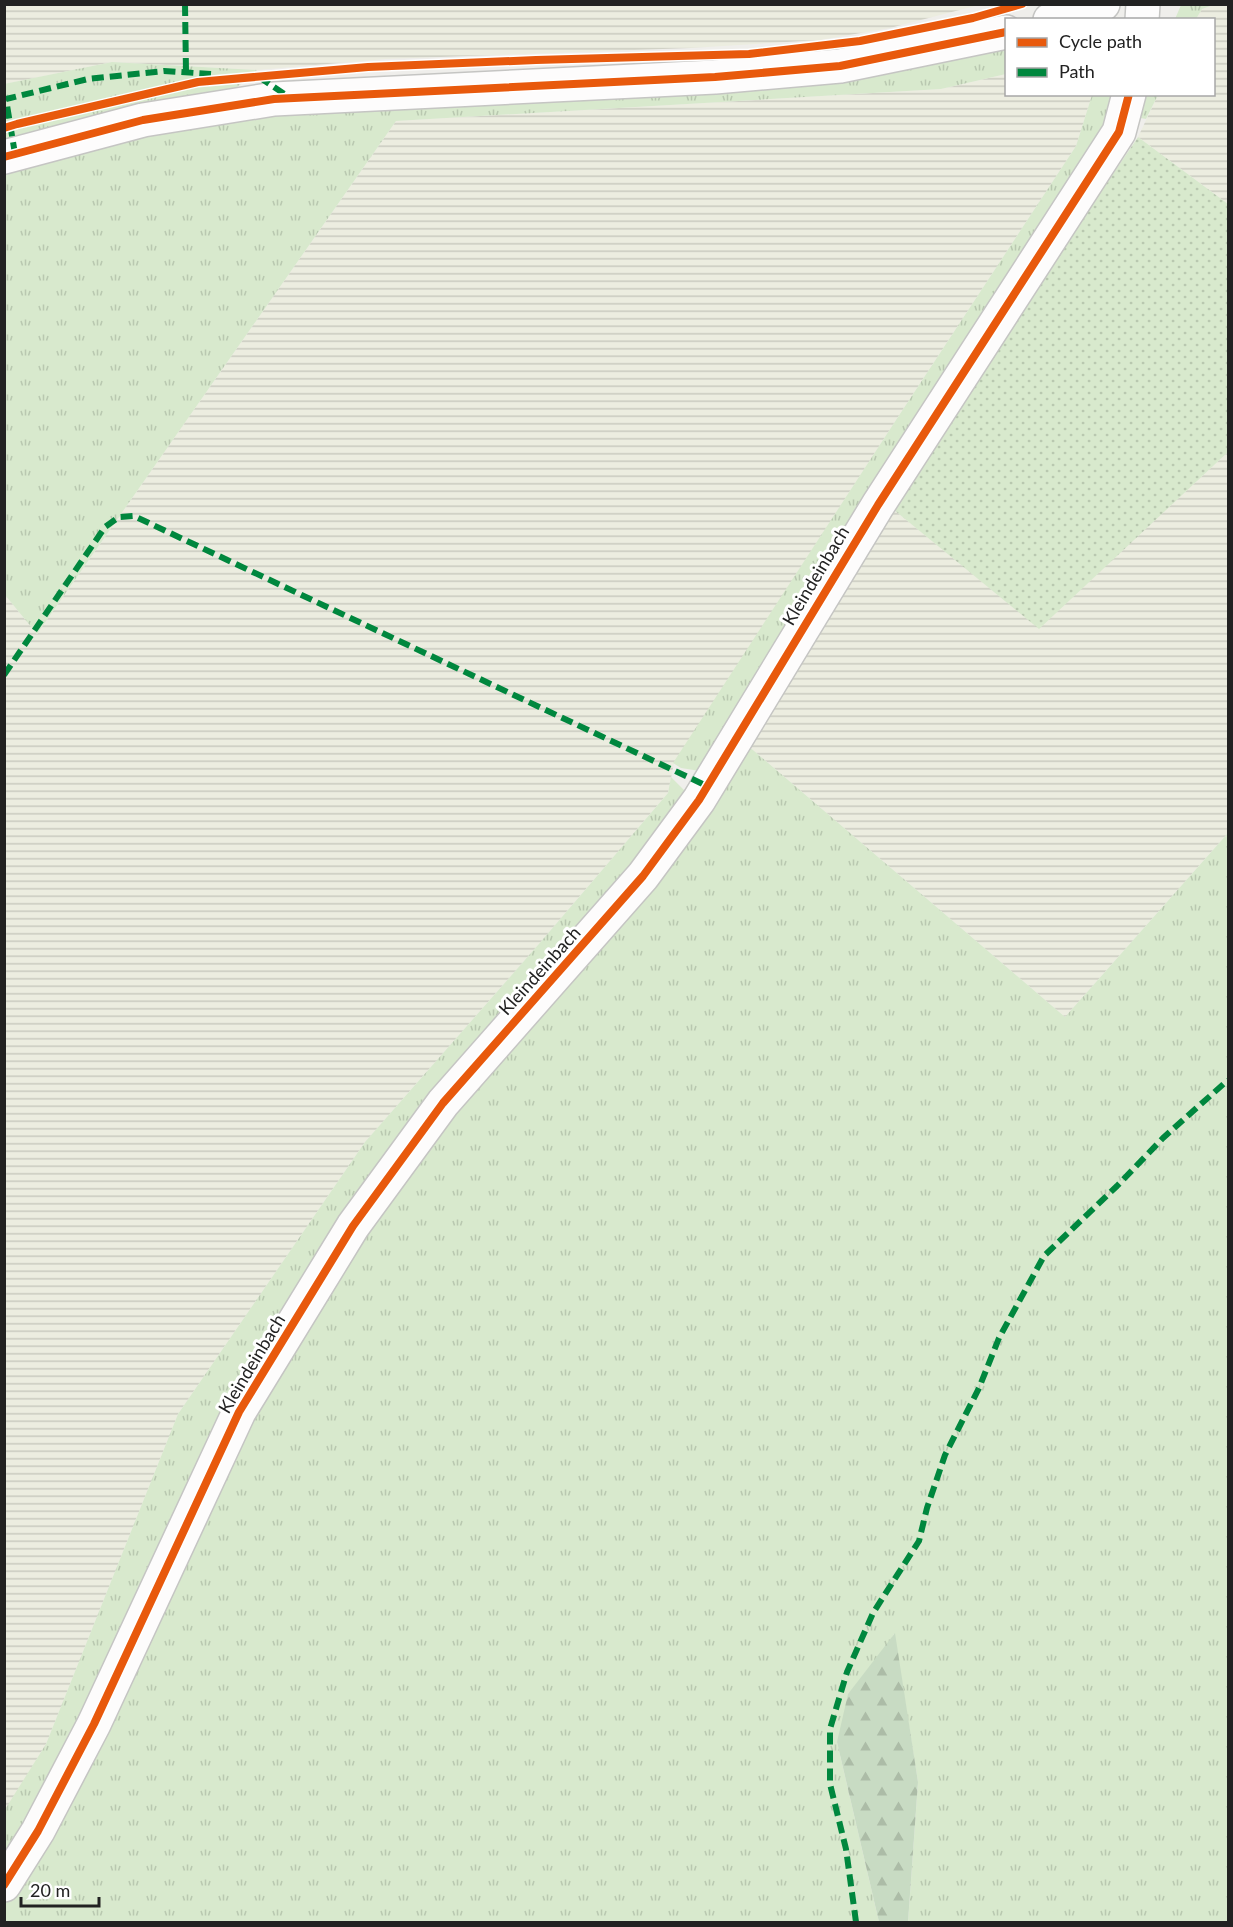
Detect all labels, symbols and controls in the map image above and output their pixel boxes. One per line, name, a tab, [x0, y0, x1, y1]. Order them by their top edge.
legend	[1005, 18, 1215, 96]
text: Cycle path	[1059, 30, 1142, 52]
text: Path	[1059, 60, 1095, 82]
street label: Kleindeinbach	[777, 522, 853, 629]
street label: Kleindeinbach	[494, 921, 585, 1019]
street label: Kleindeinbach	[213, 1310, 289, 1417]
scale bar	[21, 1870, 99, 1908]
text: 20 m	[30, 1879, 70, 1901]

